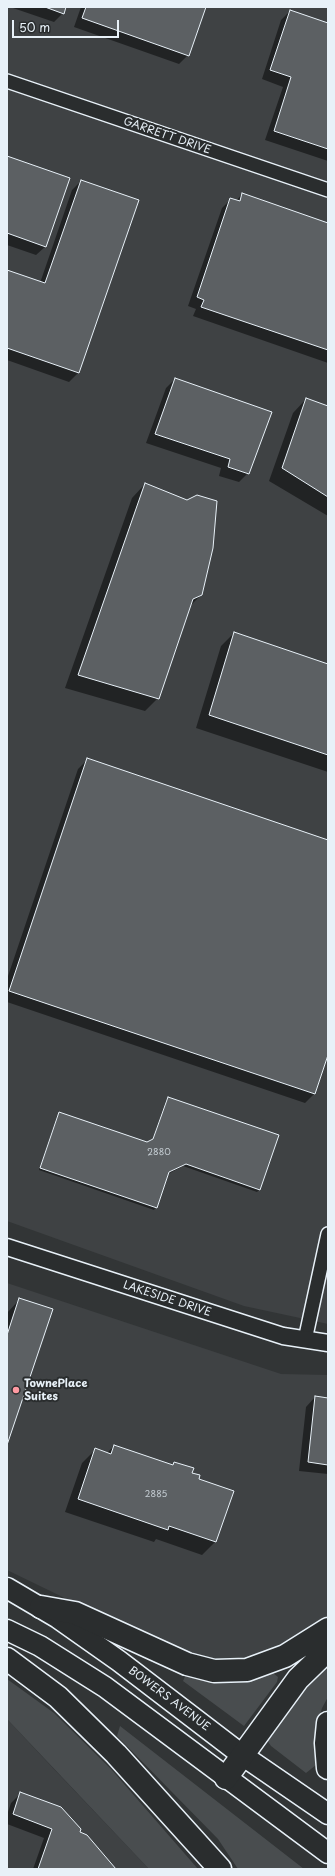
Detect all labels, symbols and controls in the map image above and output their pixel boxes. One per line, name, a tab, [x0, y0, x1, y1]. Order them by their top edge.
scale bar	[14, 12, 121, 38]
text: 50 m	[19, 18, 50, 36]
street label: GARRETT DRIVE	[122, 115, 212, 157]
house number: 2880	[147, 1148, 171, 1158]
street label: LAKESIDE DRIVE	[121, 1279, 213, 1319]
place label: TownePlace Suites	[24, 1377, 87, 1403]
marker: TownePlace Suites	[11, 1385, 21, 1395]
house number: 2885	[145, 1490, 167, 1500]
street label: BOWERS AVENUE	[126, 1664, 212, 1734]

